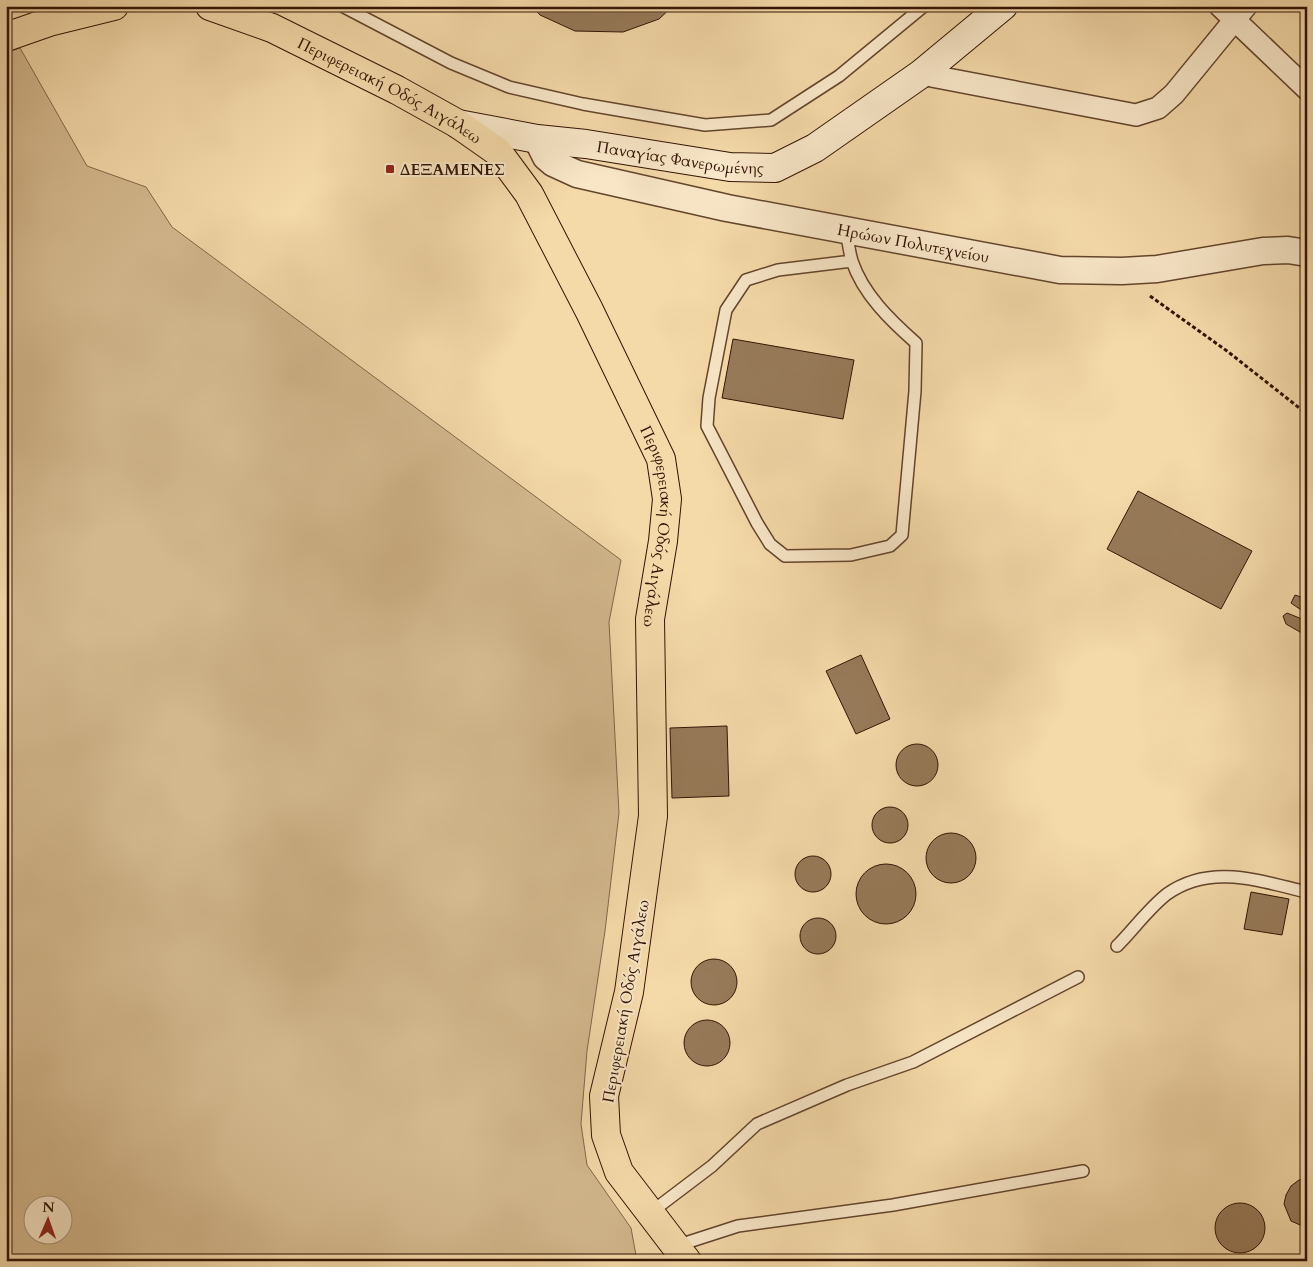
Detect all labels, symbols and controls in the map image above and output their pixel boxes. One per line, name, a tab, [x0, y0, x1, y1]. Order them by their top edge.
street label: Περιφερειακή Οδός Αιγάλεω	[294, 32, 486, 149]
street label: Παναγίας Φανερωμένης	[595, 136, 764, 180]
place label: ΔΕΞΑΜΕΝΕΣ	[400, 159, 505, 181]
marker: ΔΕΞΑΜΕΝΕΣ	[384, 163, 396, 175]
street label: Ηρώων Πολυτεχνείου	[835, 219, 991, 269]
street label: Περιφερειακή Οδός Αιγάλεω	[634, 422, 677, 627]
street label: Περιφερειακή Οδός Αιγάλεω	[597, 898, 655, 1105]
north arrow	[22, 1194, 72, 1244]
text: N	[42, 1198, 55, 1217]

